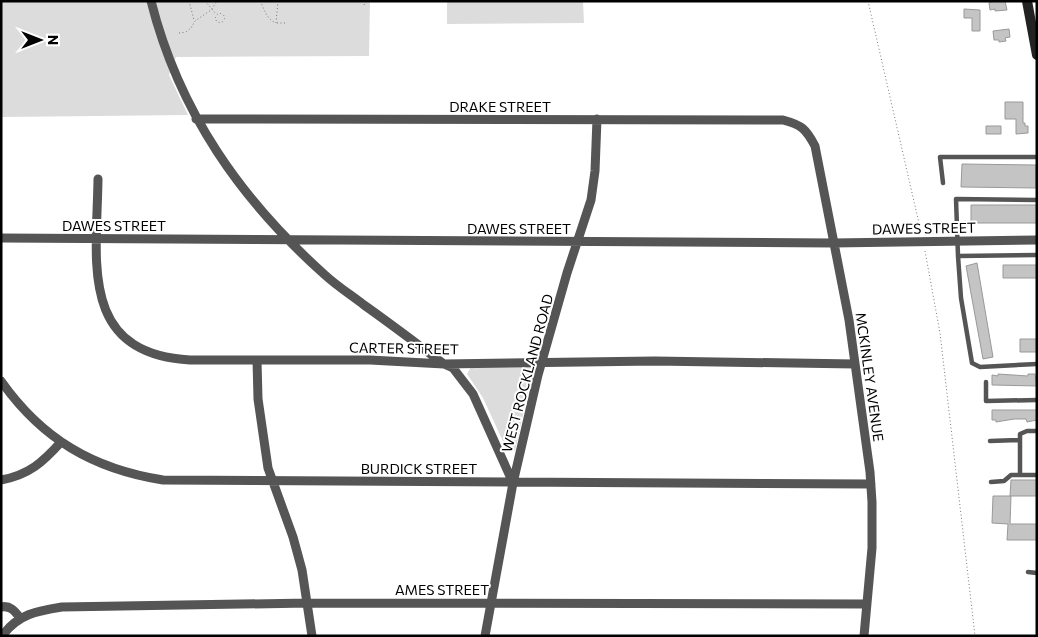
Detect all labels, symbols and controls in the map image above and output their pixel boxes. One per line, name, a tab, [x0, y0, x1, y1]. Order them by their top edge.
north arrow	[15, 15, 65, 65]
text: N	[45, 35, 62, 45]
street label: DRAKE STREET	[449, 98, 551, 115]
street label: DAWES STREET	[62, 217, 166, 234]
street label: DAWES STREET	[872, 219, 976, 237]
street label: DAWES STREET	[467, 220, 571, 237]
street label: WEST ROCKLAND ROAD	[498, 292, 556, 454]
street label: MCKINLEY AVENUE	[853, 311, 887, 443]
street label: CARTER STREET	[349, 339, 459, 357]
street label: BURDICK STREET	[361, 460, 477, 477]
street label: AMES STREET	[395, 581, 489, 598]

